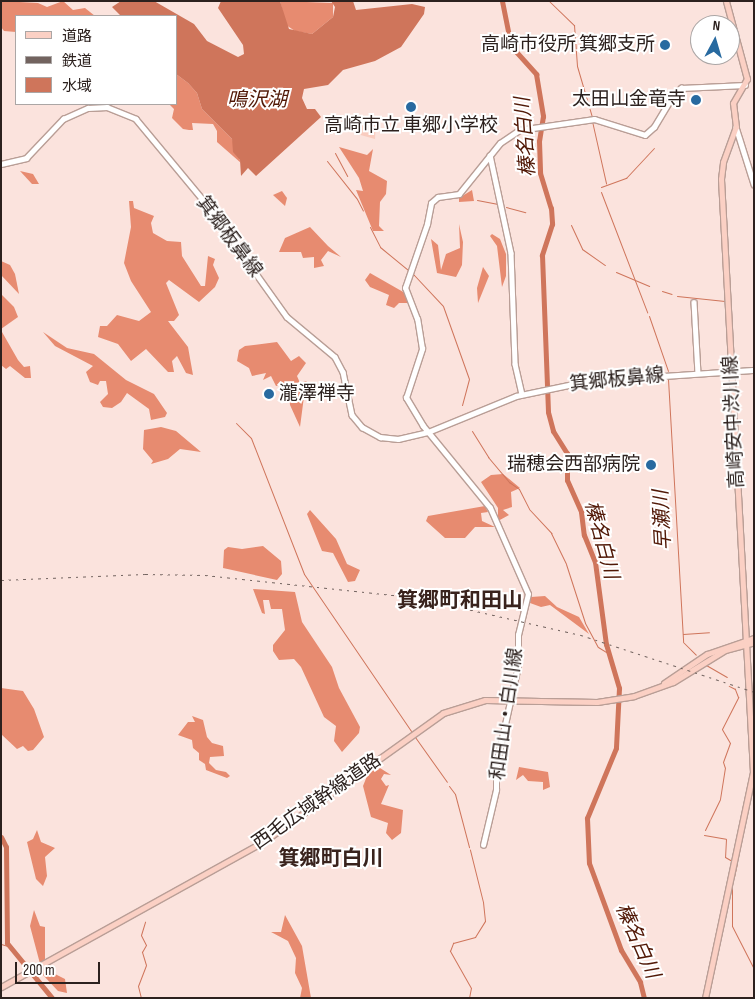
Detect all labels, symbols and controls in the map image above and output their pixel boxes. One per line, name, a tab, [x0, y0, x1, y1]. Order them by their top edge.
legend	[15, 15, 178, 105]
north arrow	[690, 15, 740, 65]
text: N	[712, 17, 721, 34]
text: 道路	[62, 27, 92, 46]
place label: 高崎市役所 箕郷支所	[481, 34, 655, 56]
marker: 高崎市役所 箕郷支所	[659, 39, 671, 51]
text: 鉄道	[62, 52, 92, 71]
text: 水域	[62, 77, 92, 96]
water label: 鳴沢湖	[227, 88, 287, 112]
place label: 太田山金竜寺	[572, 89, 686, 111]
marker: 太田山金竜寺	[690, 94, 702, 106]
water label: 榛名白川	[511, 96, 541, 178]
marker: 高崎市立 車郷小学校	[405, 101, 417, 113]
place label: 高崎市立 車郷小学校	[324, 115, 498, 137]
street label: 箕郷板鼻線	[191, 192, 267, 282]
street label: 高崎安中渋川線	[719, 355, 749, 489]
street label: 箕郷板鼻線	[569, 364, 665, 396]
place label: 瀧澤禅寺	[279, 383, 355, 405]
marker: 瀧澤禅寺	[263, 388, 275, 400]
place label: 瑞穂会西部病院	[507, 454, 640, 476]
marker: 瑞穂会西部病院	[644, 458, 658, 472]
water label: 早瀬川	[649, 489, 677, 551]
water label: 榛名白川	[579, 498, 623, 582]
district label: 箕郷町和田山	[397, 588, 523, 614]
street label: 和田山・白川線	[486, 647, 528, 781]
street label: 西毛広域幹線道路	[248, 749, 386, 855]
district label: 箕郷町白川	[279, 846, 383, 872]
water label: 榛名白川	[610, 900, 664, 982]
scale bar	[18, 952, 102, 984]
text: 200 m	[23, 961, 55, 980]

